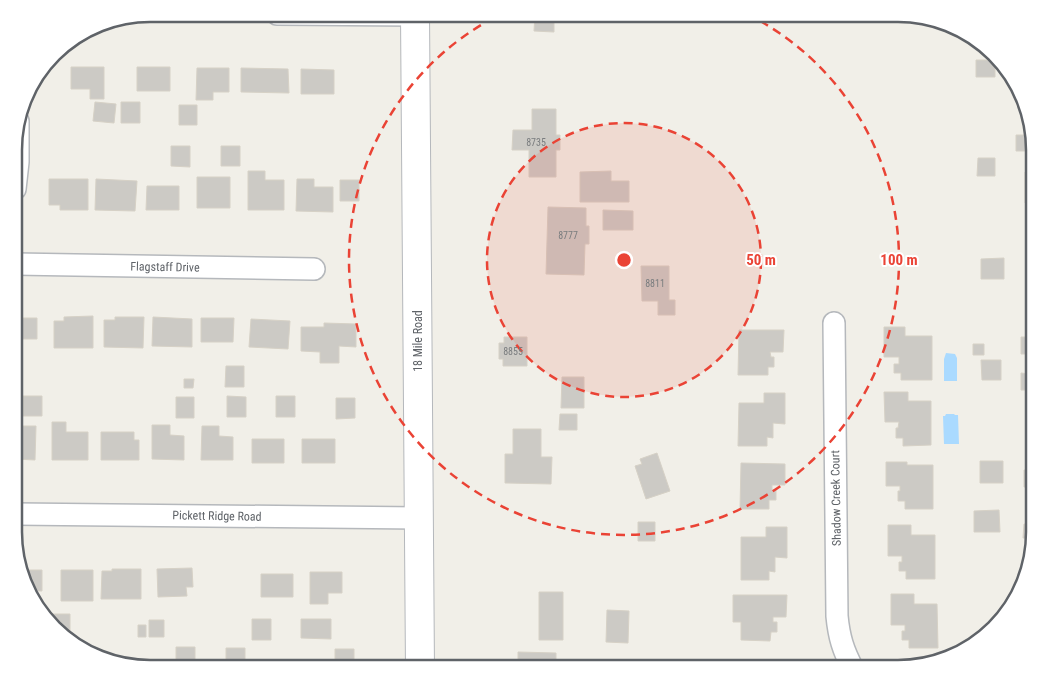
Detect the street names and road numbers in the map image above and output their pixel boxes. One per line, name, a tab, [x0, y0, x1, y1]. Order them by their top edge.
street label: Flagstaff Drive	[130, 259, 200, 275]
street label: 18 Mile Road	[411, 310, 425, 372]
street label: Shadow Creek Court	[828, 449, 844, 546]
street label: Pickett Ridge Road	[172, 508, 262, 524]

